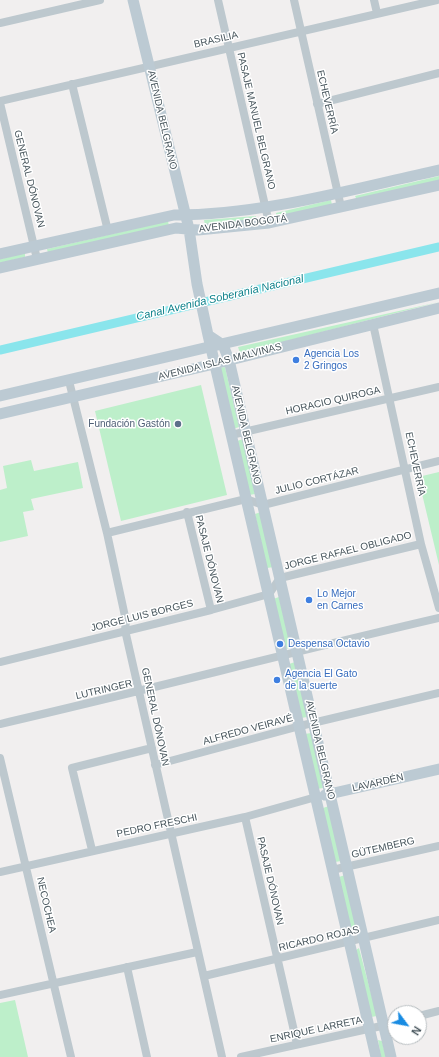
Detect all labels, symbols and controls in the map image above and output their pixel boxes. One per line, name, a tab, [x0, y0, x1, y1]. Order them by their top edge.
street label: BRASILIA	[193, 29, 239, 51]
street label: PASAJE MANUEL BELGRANO	[234, 51, 278, 191]
street label: AVENIDA BELGRANO	[145, 69, 179, 171]
street label: ECHEVERRÍA	[314, 69, 340, 135]
street label: GENERAL DÓNOVAN	[11, 129, 47, 229]
street label: AVENIDA BOGOTÁ	[198, 213, 288, 235]
water label: Canal Avenida Soberanía Nacional	[135, 272, 305, 324]
street label: AVENIDA ISLAS MALVINAS	[157, 341, 283, 383]
place label: Agencia Los 2 Gringos	[304, 348, 359, 372]
marker: Agencia Los 2 Gringos	[291, 355, 301, 365]
street label: AVENIDA BELGRANO	[229, 384, 263, 486]
street label: HORACIO QUIROGA	[285, 384, 381, 418]
place label: Fundación Gastón	[88, 418, 170, 430]
marker: Fundación Gastón	[173, 419, 183, 429]
street label: ECHEVERRÍA	[402, 431, 428, 497]
street label: JULIO CORTÁZAR	[274, 465, 360, 497]
street label: PASAJE DÓNOVAN	[192, 514, 226, 604]
street label: JORGE RAFAEL OBLIGADO	[283, 529, 413, 573]
place label: Lo Mejor en Carnes	[317, 588, 363, 612]
marker: Lo Mejor en Carnes	[304, 595, 314, 605]
street label: JORGE LUIS BORGES	[90, 597, 194, 635]
place label: Despensa Octavio	[288, 638, 370, 650]
marker: Despensa Octavio	[275, 639, 285, 649]
street label: GENERAL DÓNOVAN	[139, 667, 171, 767]
place label: Agencia El Gato de la suerte	[285, 668, 357, 692]
marker: Agencia El Gato de la suerte	[272, 675, 282, 685]
street label: LUTRINGER	[74, 678, 134, 702]
street label: AVENIDA BELGRANO	[303, 699, 337, 801]
street label: ALFREDO VEIRAVÉ	[202, 712, 294, 748]
street label: LAVARDÉN	[351, 771, 405, 795]
street label: PEDRO FRESCHI	[116, 812, 198, 840]
street label: GÜTEMBERG	[350, 835, 416, 861]
street label: PASAJE DÓNOVAN	[254, 836, 286, 926]
street label: NECOCHEA	[34, 876, 58, 934]
street label: RICARDO ROJAS	[278, 924, 360, 954]
north arrow	[387, 1005, 427, 1045]
street label: ENRIQUE LARRETA	[269, 1014, 363, 1046]
text: N	[409, 1024, 424, 1037]

